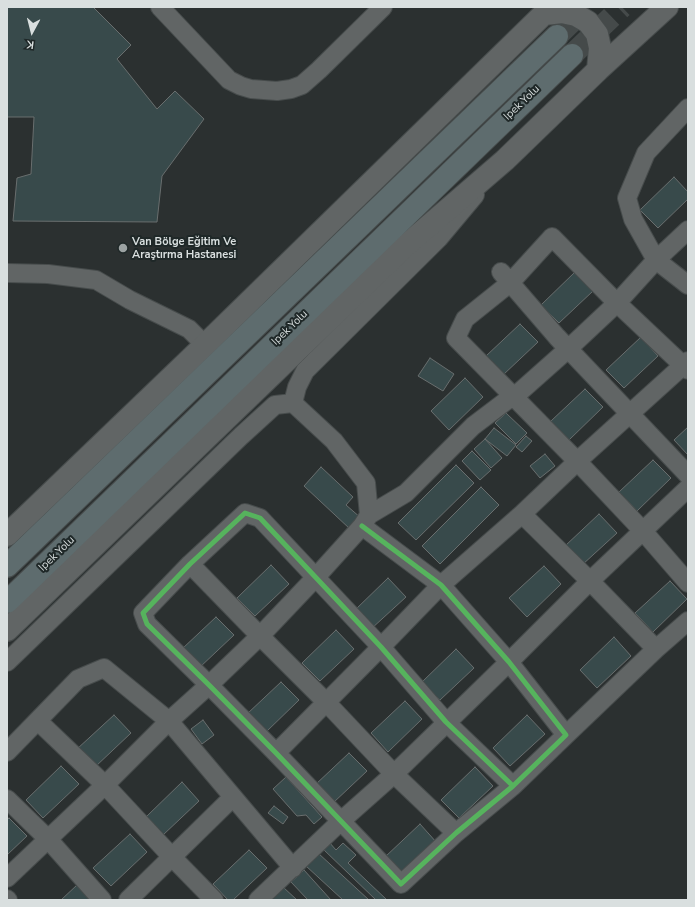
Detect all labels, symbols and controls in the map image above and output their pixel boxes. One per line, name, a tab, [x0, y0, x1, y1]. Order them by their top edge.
north arrow	[12, 12, 52, 52]
text: K	[26, 37, 35, 52]
street label: Ipek Yolu	[501, 83, 543, 123]
place label: Van Bölge Eğitim Ve Araştırma Hastanesi	[132, 235, 236, 261]
marker: Van Bölge Eğitim Ve Araştırma Hastanesi	[117, 242, 129, 254]
street label: Ipek Yolu	[269, 308, 311, 348]
street label: Ipek Yolu	[36, 534, 78, 574]

